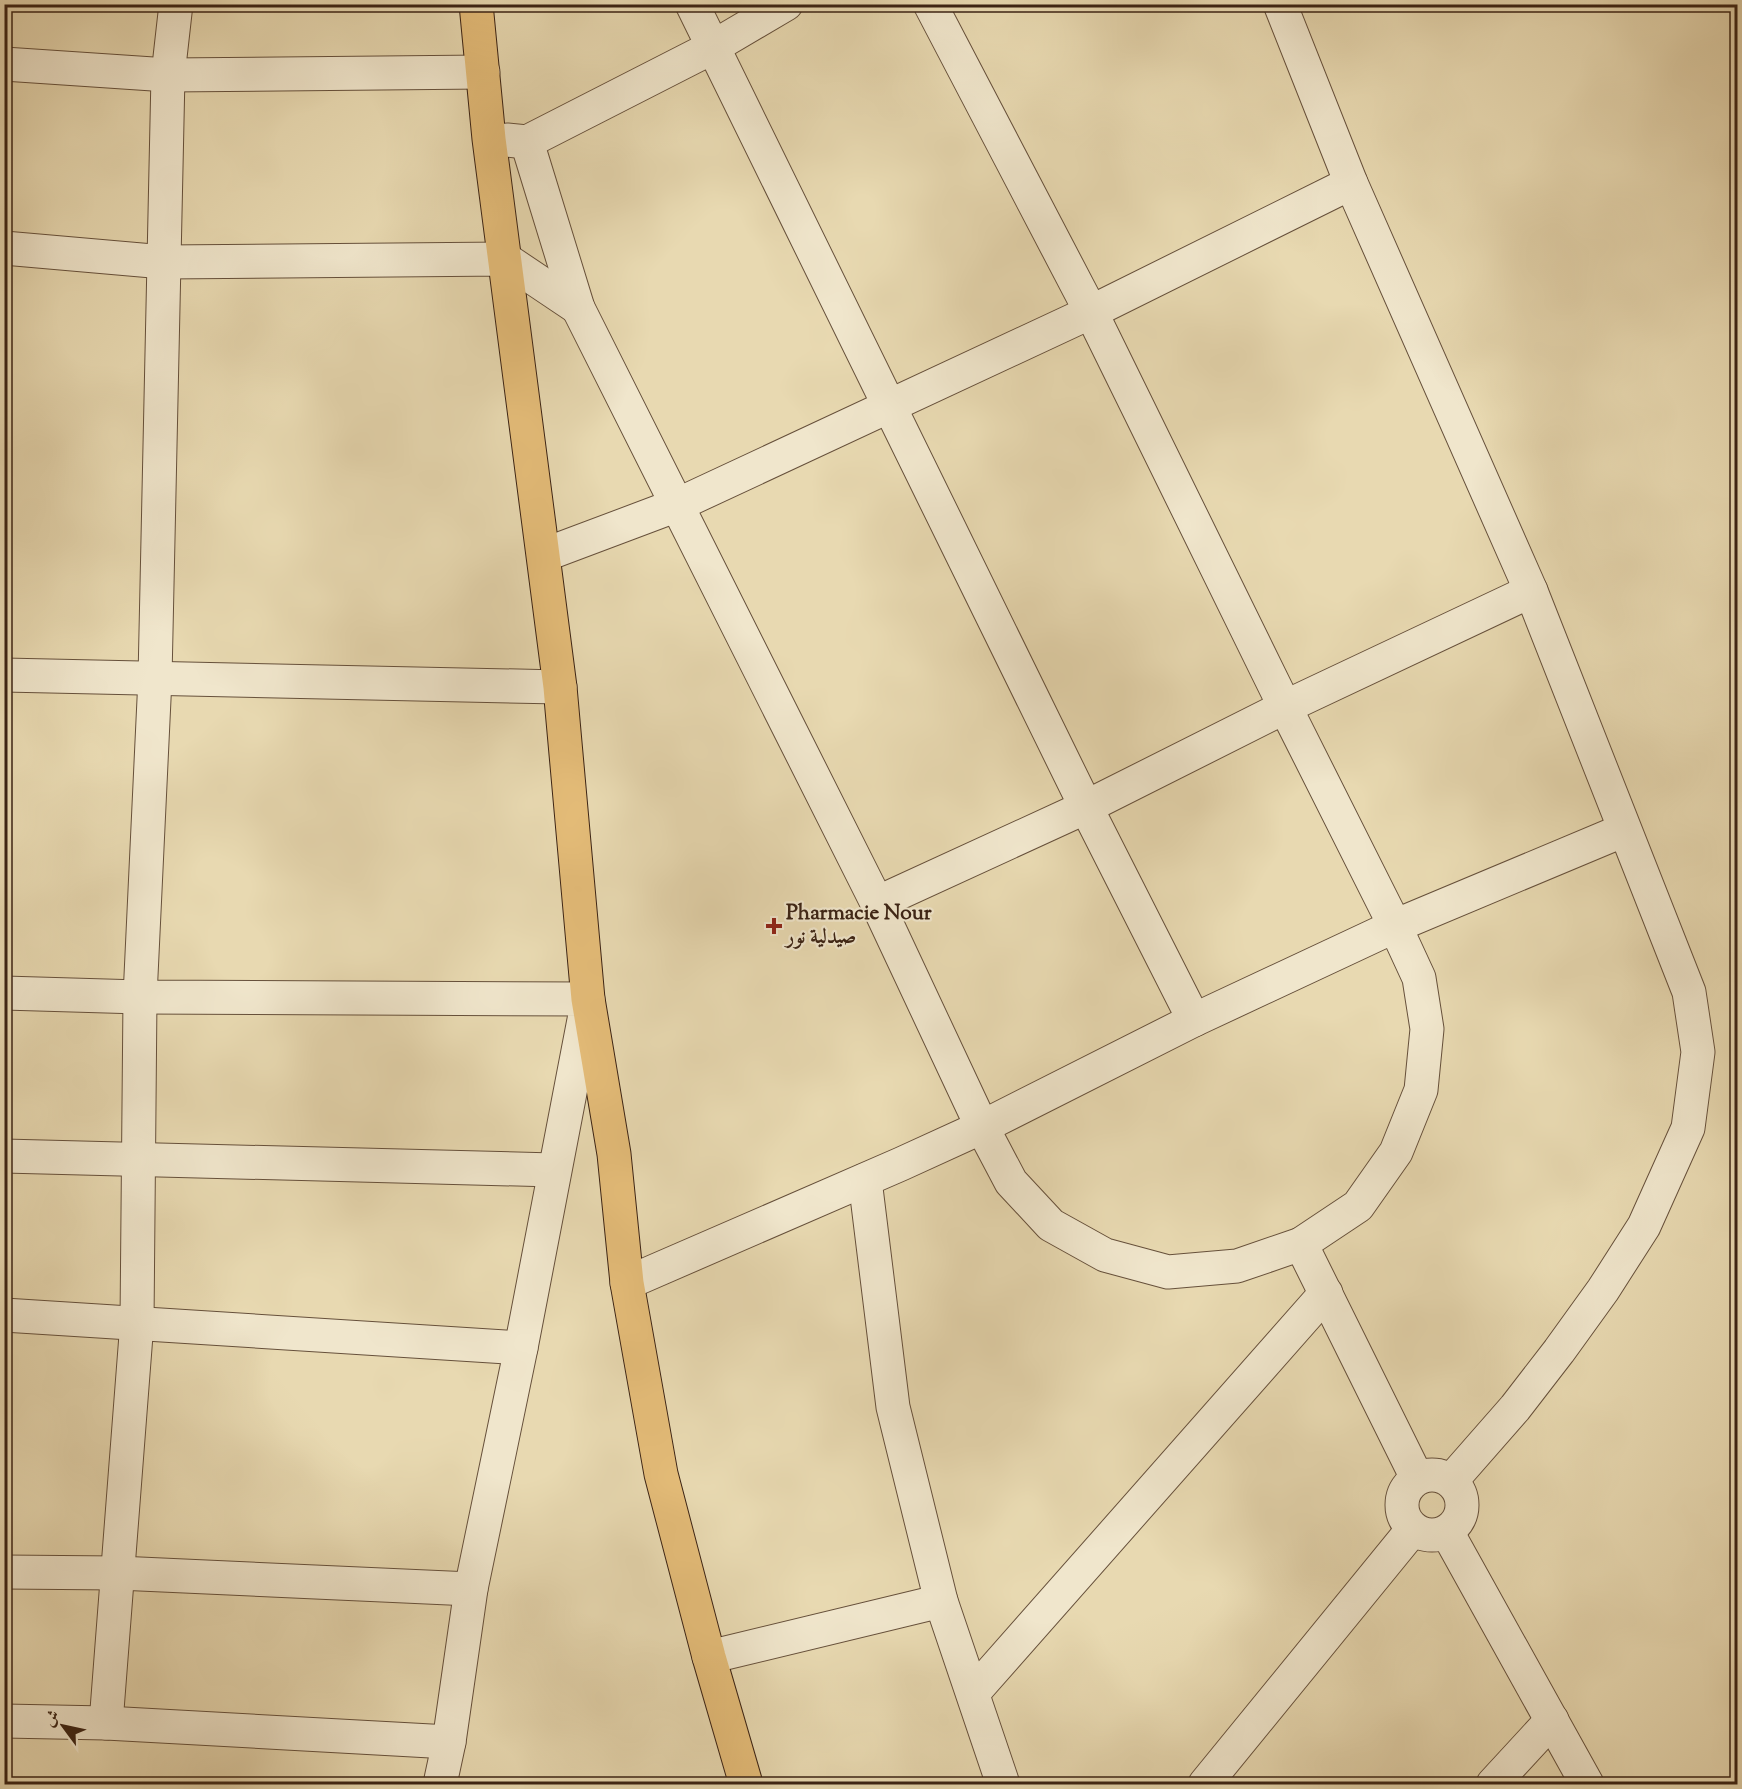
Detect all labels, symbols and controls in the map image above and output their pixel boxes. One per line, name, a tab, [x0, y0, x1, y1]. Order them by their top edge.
place label: Pharmacie Nour صيدلية نور	[784, 899, 932, 953]
marker: Pharmacie Nour صيدلية نور	[767, 919, 781, 933]
north arrow	[33, 1696, 93, 1756]
text: ش	[39, 1706, 66, 1732]

